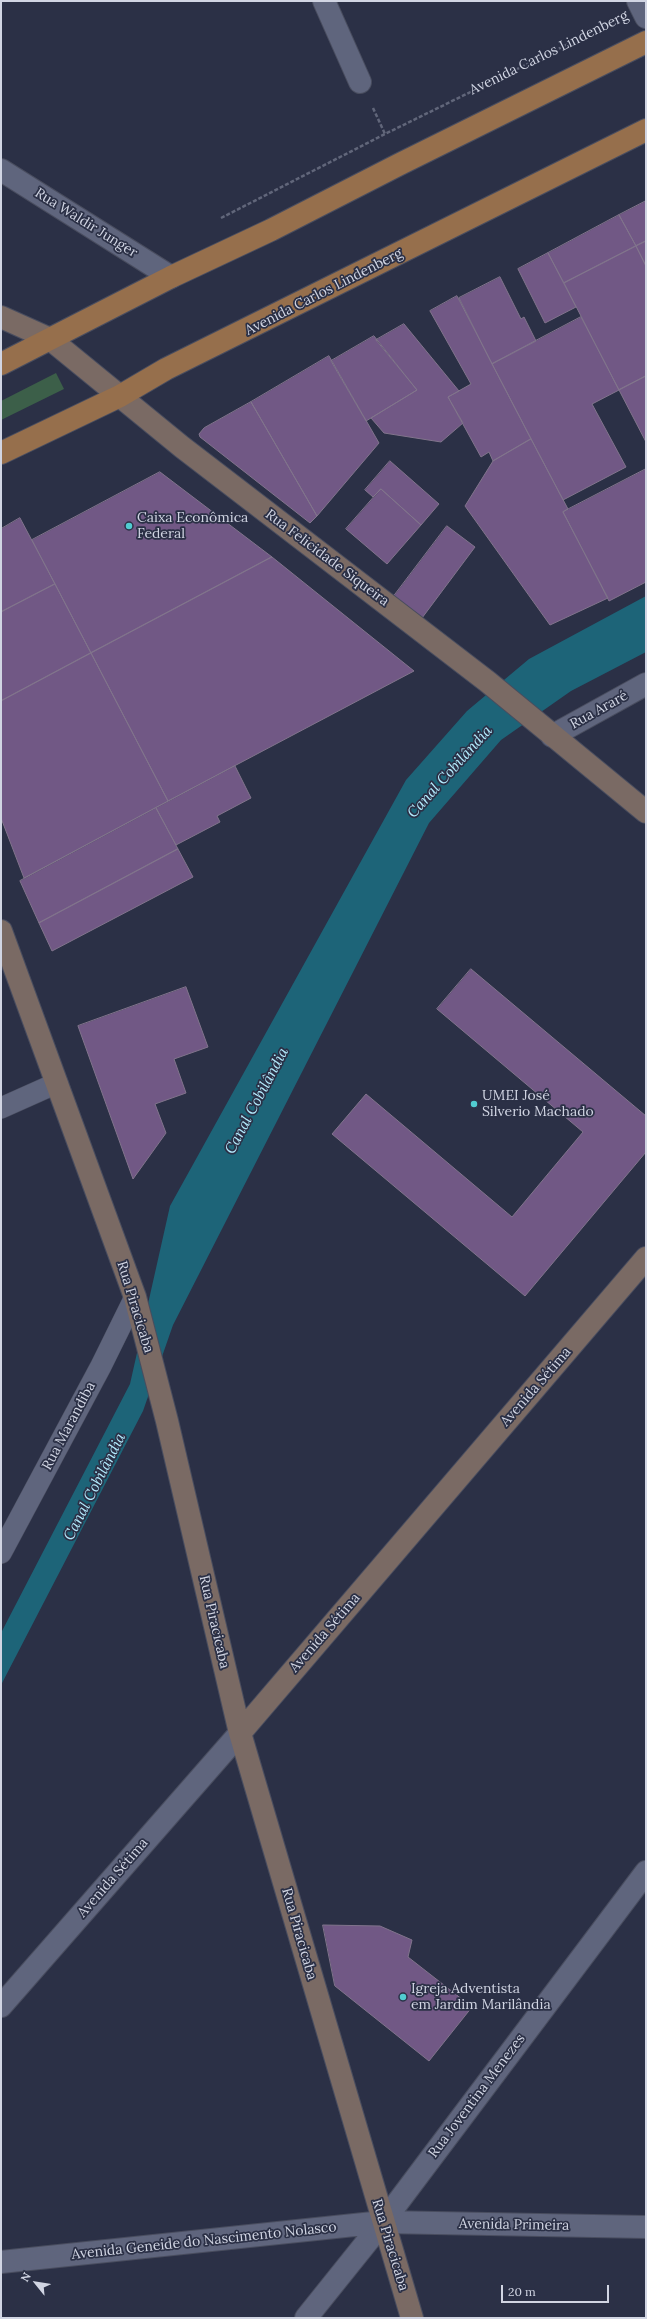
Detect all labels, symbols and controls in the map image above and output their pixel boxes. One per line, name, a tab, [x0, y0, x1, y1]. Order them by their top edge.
street label: Avenida Carlos Lindenberg	[467, 7, 631, 99]
street label: Rua Waldir Junger	[32, 185, 140, 261]
street label: Avenida Carlos Lindenberg	[242, 245, 406, 339]
street label: Rua Felicidade Siqueira	[262, 506, 392, 610]
place label: Caixa Econômica Federal	[137, 510, 248, 542]
marker: Caixa Econômica Federal	[124, 521, 134, 531]
street label: Rua Araré	[567, 687, 631, 733]
water label: Canal Cobilândia	[404, 722, 496, 822]
water label: Canal Cobilândia	[221, 1045, 293, 1157]
place label: UMEI José Silverio Machado	[482, 1088, 594, 1120]
marker: UMEI José Silverio Machado	[469, 1099, 479, 1109]
street label: Rua Piracicaba	[113, 1259, 157, 1355]
street label: Avenida Sétima	[497, 1344, 575, 1430]
street label: Rua Marandiba	[39, 1379, 99, 1473]
water label: Canal Cobilândia	[60, 1430, 130, 1544]
street label: Rua Piracicaba	[195, 1574, 233, 1670]
street label: Avenida Sétima	[286, 1590, 364, 1676]
street label: Avenida Sétima	[74, 1835, 152, 1921]
street label: Rua Piracicaba	[278, 1886, 320, 1982]
place label: Igreja Adventista em Jardim Marilândia	[411, 1981, 551, 2014]
marker: Igreja Adventista em Jardim Marilândia	[398, 1992, 408, 2002]
street label: Rua Joventina Menezes	[425, 2031, 529, 2161]
street label: Rua Piracicaba	[368, 2197, 412, 2293]
street label: Avenida Primeira	[459, 2216, 569, 2234]
street label: Avenida Geneide do Nascimento Nolasco	[71, 2219, 337, 2263]
north arrow	[16, 2263, 56, 2303]
text: N	[17, 2270, 34, 2284]
scale bar	[503, 2277, 611, 2303]
text: 20 m	[508, 2284, 536, 2299]

